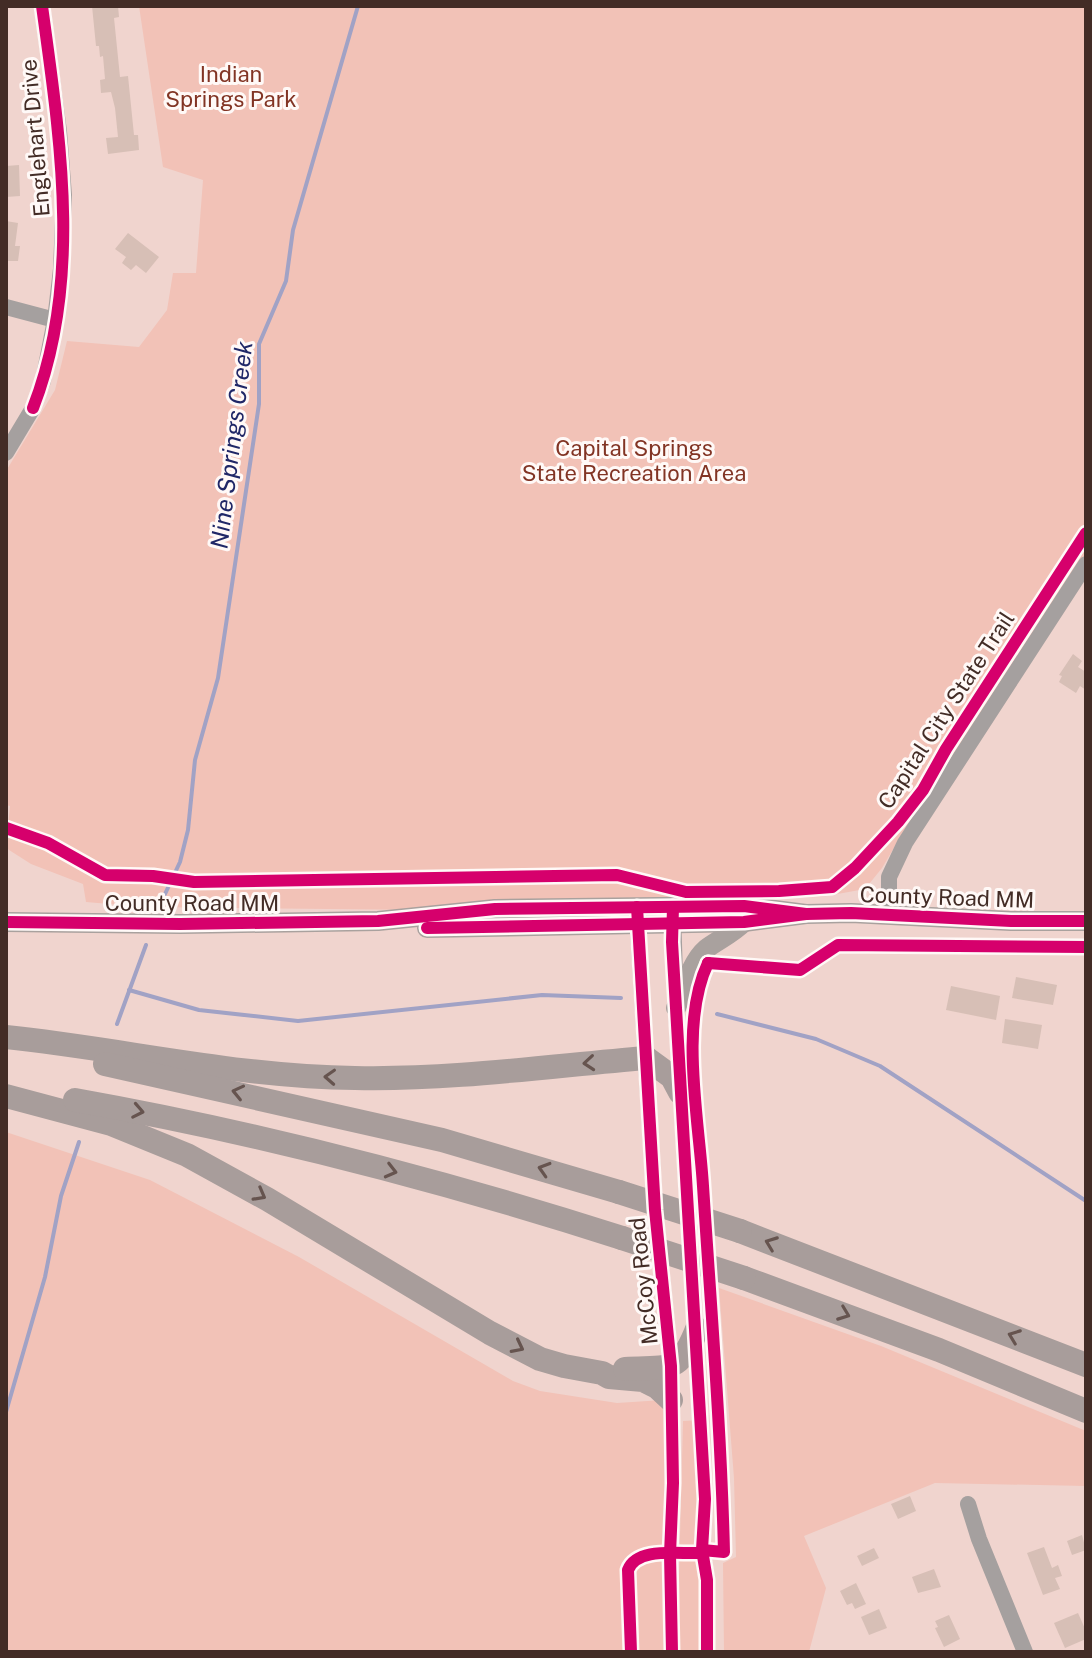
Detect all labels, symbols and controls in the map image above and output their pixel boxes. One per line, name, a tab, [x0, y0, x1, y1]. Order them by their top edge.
street label: Englehart Drive	[15, 58, 55, 218]
park label: Indian Springs Park	[165, 61, 297, 112]
water label: Nine Springs Creek	[204, 339, 258, 550]
park label: Capital Springs State Recreation Area	[522, 435, 746, 486]
street label: Capital City State Trail	[872, 606, 1020, 814]
street label: County Road MM	[859, 881, 1035, 913]
street label: County Road MM	[105, 890, 279, 916]
one-way arrow	[583, 1054, 596, 1071]
one-way arrow	[323, 1069, 336, 1086]
one-way arrow	[231, 1084, 245, 1101]
one-way arrow	[131, 1102, 144, 1119]
one-way arrow	[383, 1162, 397, 1179]
one-way arrow	[538, 1162, 552, 1178]
one-way arrow	[251, 1185, 266, 1201]
street label: McCoy Road	[623, 1216, 663, 1346]
one-way arrow	[765, 1236, 779, 1253]
one-way arrow	[836, 1304, 850, 1321]
one-way arrow	[1008, 1329, 1022, 1345]
one-way arrow	[509, 1338, 524, 1353]

